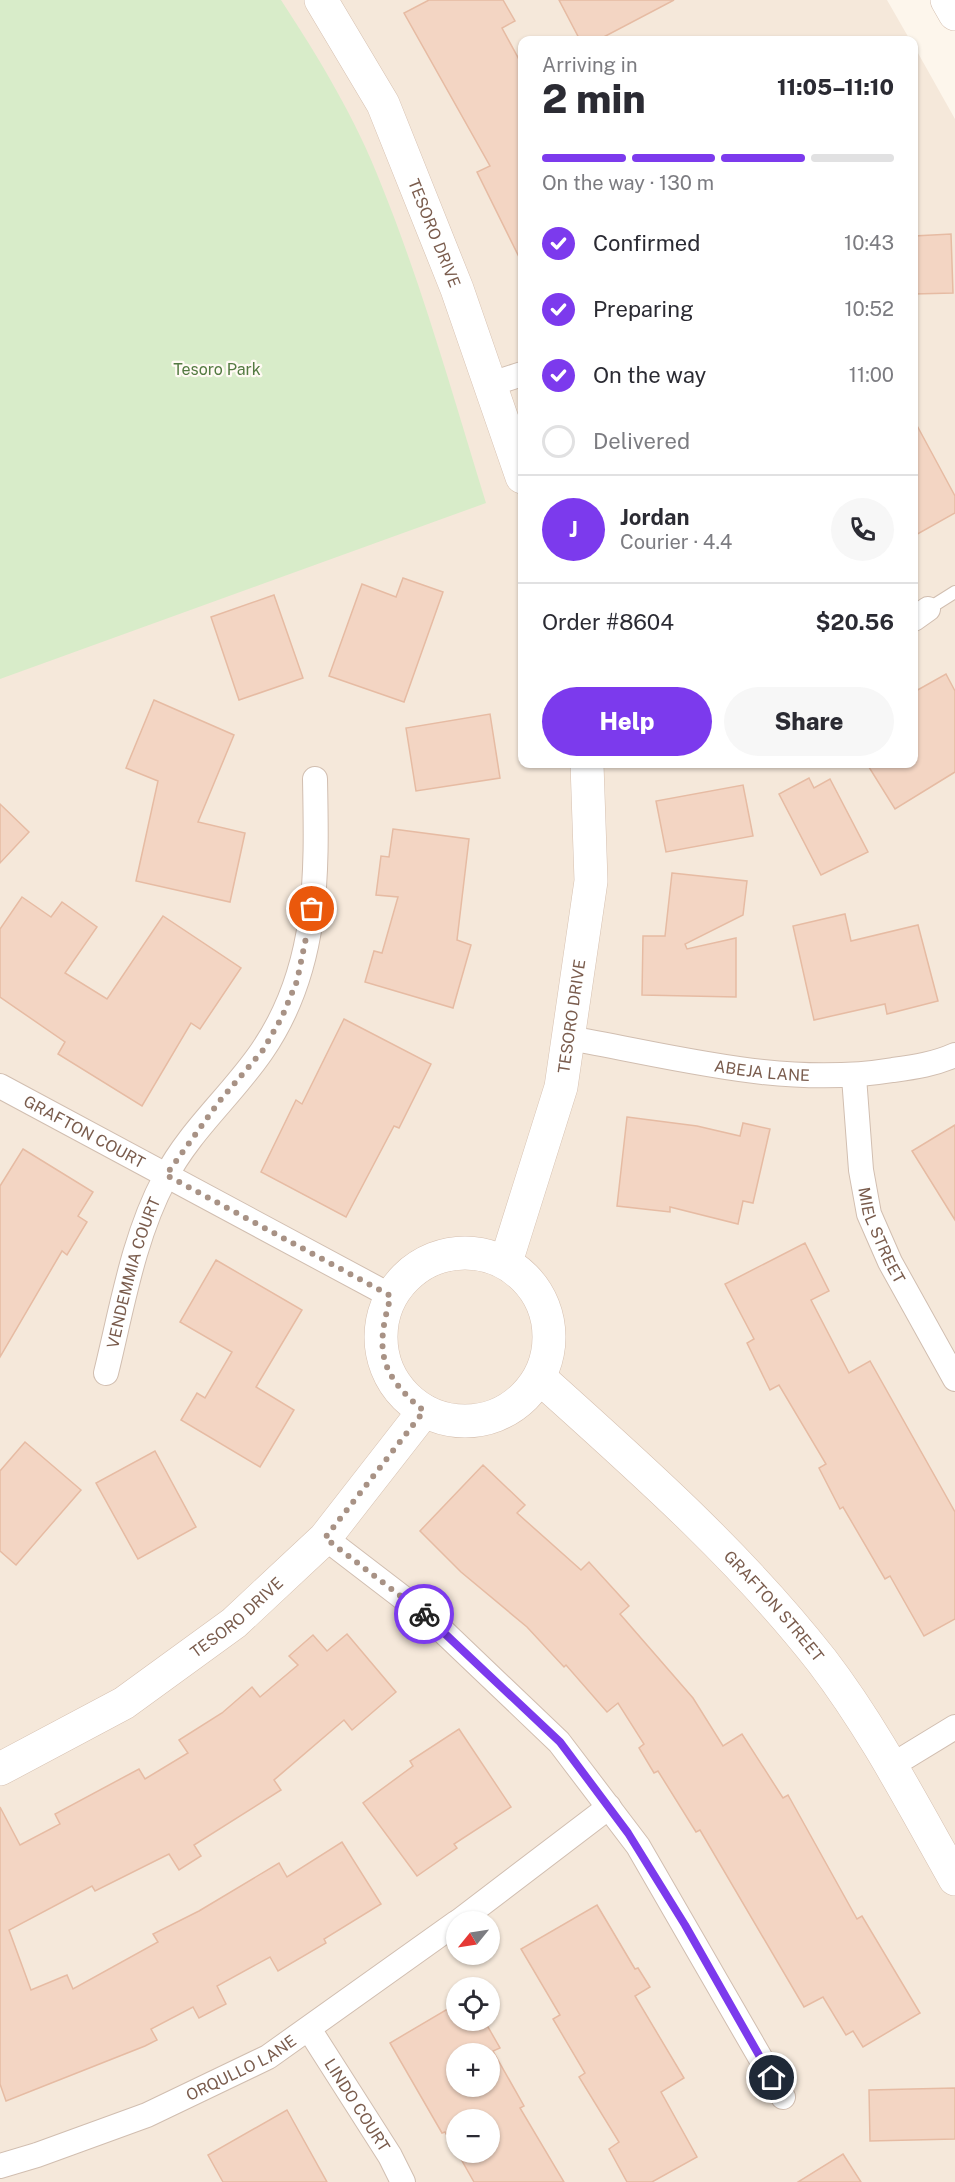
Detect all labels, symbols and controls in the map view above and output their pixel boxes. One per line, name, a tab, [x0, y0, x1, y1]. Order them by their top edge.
text: Arriving in	[542, 53, 637, 77]
text: 11:05–11:10	[777, 74, 894, 100]
text: 2 min	[542, 76, 646, 122]
text: On the way · 130 m	[542, 171, 714, 195]
street label: TESORO DRIVE	[404, 176, 464, 290]
icon: check	[542, 227, 575, 260]
text: Confirmed	[593, 230, 700, 256]
text: 10:43	[844, 231, 894, 255]
icon: check	[542, 293, 575, 326]
text: Preparing	[593, 296, 694, 322]
text: 10:52	[844, 297, 894, 321]
icon: check	[542, 359, 575, 392]
park label: Tesoro Park	[173, 360, 261, 379]
text: On the way	[593, 362, 706, 388]
text: 11:00	[849, 363, 894, 387]
text: Delivered	[593, 428, 690, 454]
button: phone	[831, 498, 894, 561]
text: Jordan	[620, 504, 689, 530]
text: J	[569, 516, 578, 542]
text: Courier · 4.4	[620, 530, 732, 554]
text: Order #8604	[542, 609, 674, 635]
text: $20.56	[816, 609, 894, 635]
button: Help	[542, 687, 712, 756]
button: Share	[724, 687, 894, 756]
pin	[286, 883, 337, 934]
icon: bag	[295, 892, 328, 925]
street label: TESORO DRIVE	[554, 958, 590, 1075]
street label: ABEJA LANE	[713, 1056, 810, 1085]
street label: GRAFTON COURT	[20, 1092, 149, 1172]
street label: MIEL STREET	[854, 1186, 909, 1287]
street label: VENDEMMIA COURT	[103, 1194, 165, 1350]
street label: GRAFTON STREET	[720, 1547, 828, 1666]
street label: TESORO DRIVE	[187, 1573, 287, 1662]
courier	[394, 1584, 454, 1644]
icon: bike	[408, 1598, 441, 1631]
north arrow	[446, 1911, 500, 1965]
map controls	[446, 1911, 500, 2163]
button: locate	[446, 1977, 500, 2031]
street label: ORQULLO LANE	[183, 2031, 300, 2105]
button: +	[446, 2043, 500, 2097]
pin	[746, 2052, 797, 2103]
street label: LINDO COURT	[320, 2055, 394, 2156]
icon: home	[755, 2061, 788, 2094]
button: −	[446, 2109, 500, 2163]

